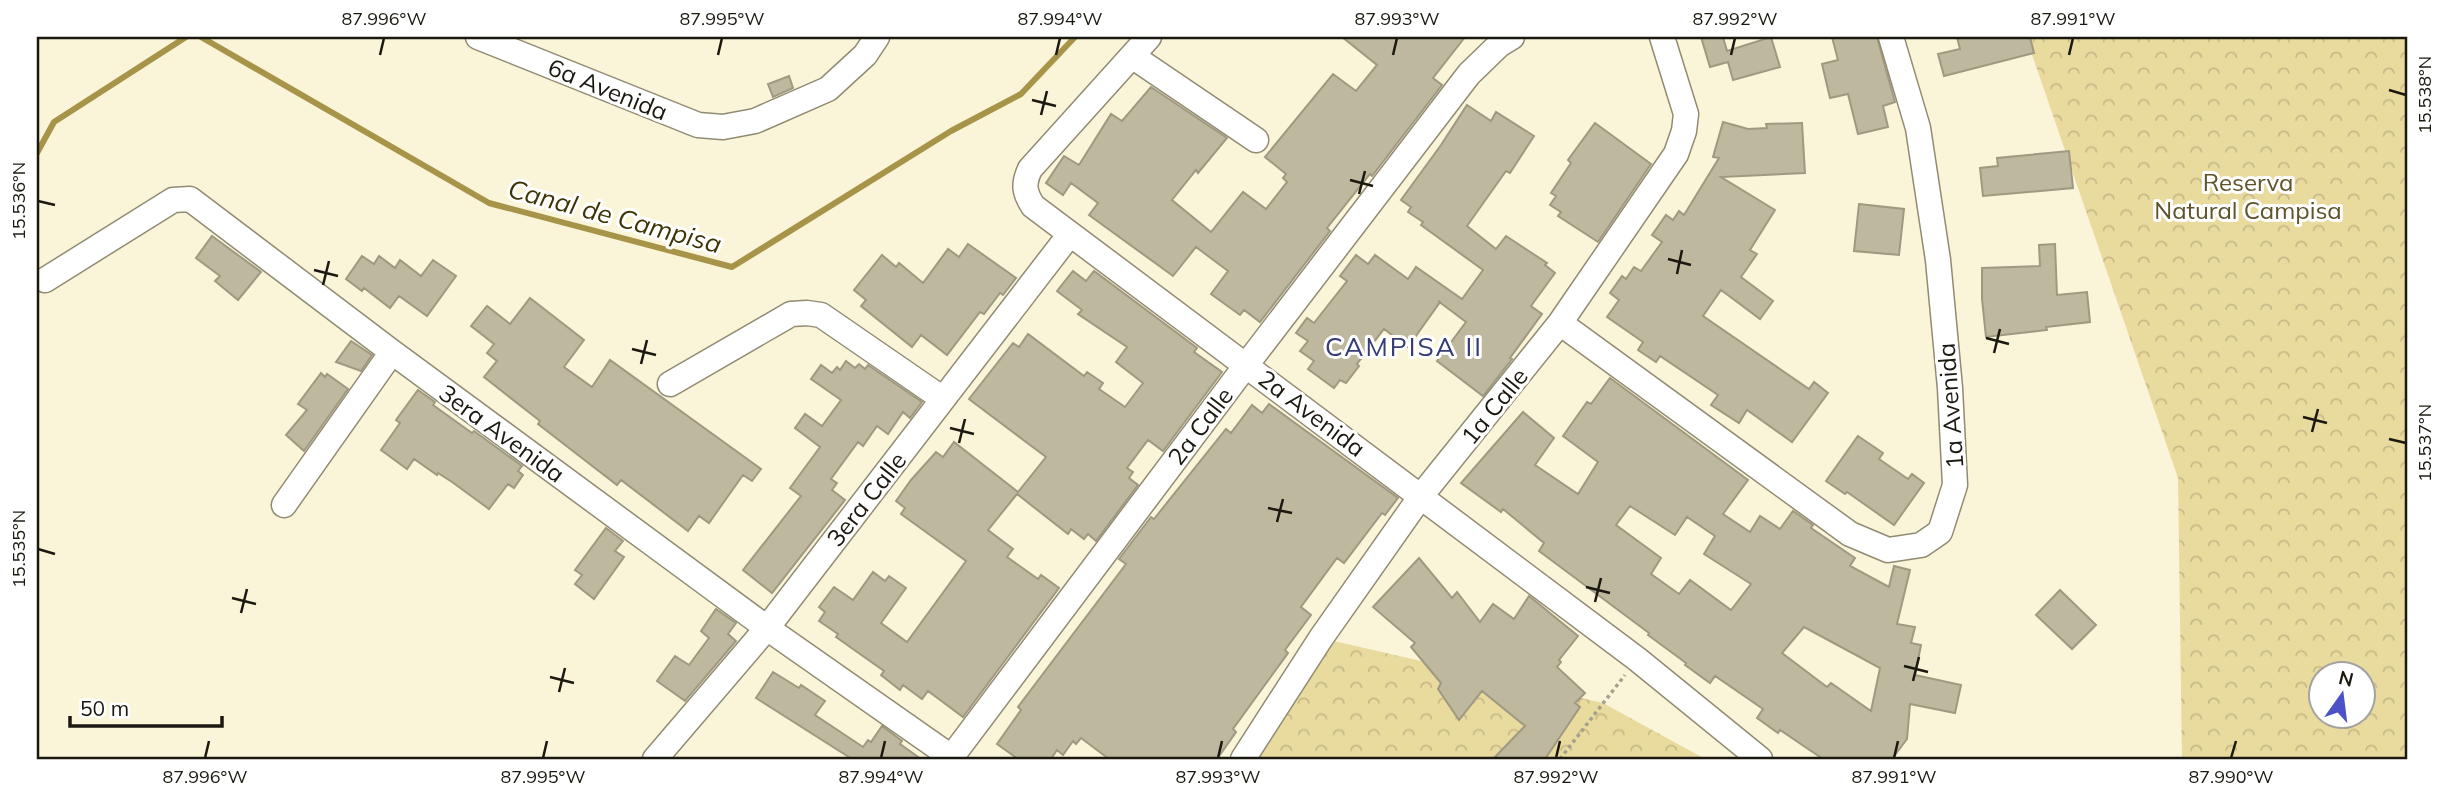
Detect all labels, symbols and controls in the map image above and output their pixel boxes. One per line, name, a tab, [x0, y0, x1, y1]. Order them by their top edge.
text: 87.996°W	[341, 7, 427, 30]
text: 87.995°W	[679, 7, 765, 30]
text: 87.994°W	[1017, 7, 1103, 30]
text: 87.993°W	[1354, 7, 1440, 30]
text: 87.992°W	[1692, 7, 1778, 30]
text: 87.991°W	[2030, 7, 2116, 30]
street label: 6a Avenida	[544, 51, 672, 127]
text: 15.538°N	[2413, 56, 2436, 134]
text: 15.536°N	[7, 162, 30, 240]
park label: Reserva Natural Campisa	[2154, 167, 2342, 225]
water label: Canal de Campisa	[505, 172, 725, 260]
district label: CAMPISA II	[1325, 330, 1483, 363]
street label: 1a Avenida	[1931, 342, 1969, 470]
street label: 1a Calle	[1454, 362, 1534, 450]
street label: 2a Avenida	[1253, 363, 1371, 463]
street label: 3era Avenida	[433, 377, 571, 489]
street label: 2a Calle	[1161, 381, 1239, 471]
text: 15.537°N	[2413, 404, 2436, 482]
street label: 3era Calle	[820, 446, 912, 552]
text: 15.535°N	[7, 510, 30, 588]
north arrow	[2308, 660, 2378, 730]
text: N	[2336, 665, 2356, 692]
scale bar	[70, 684, 222, 728]
text: 50 m	[80, 695, 129, 721]
text: 87.996°W	[162, 765, 248, 788]
text: 87.995°W	[500, 765, 586, 788]
text: 87.994°W	[838, 765, 924, 788]
text: 87.993°W	[1175, 765, 1261, 788]
text: 87.992°W	[1513, 765, 1599, 788]
text: 87.991°W	[1851, 765, 1937, 788]
text: 87.990°W	[2188, 765, 2274, 788]

